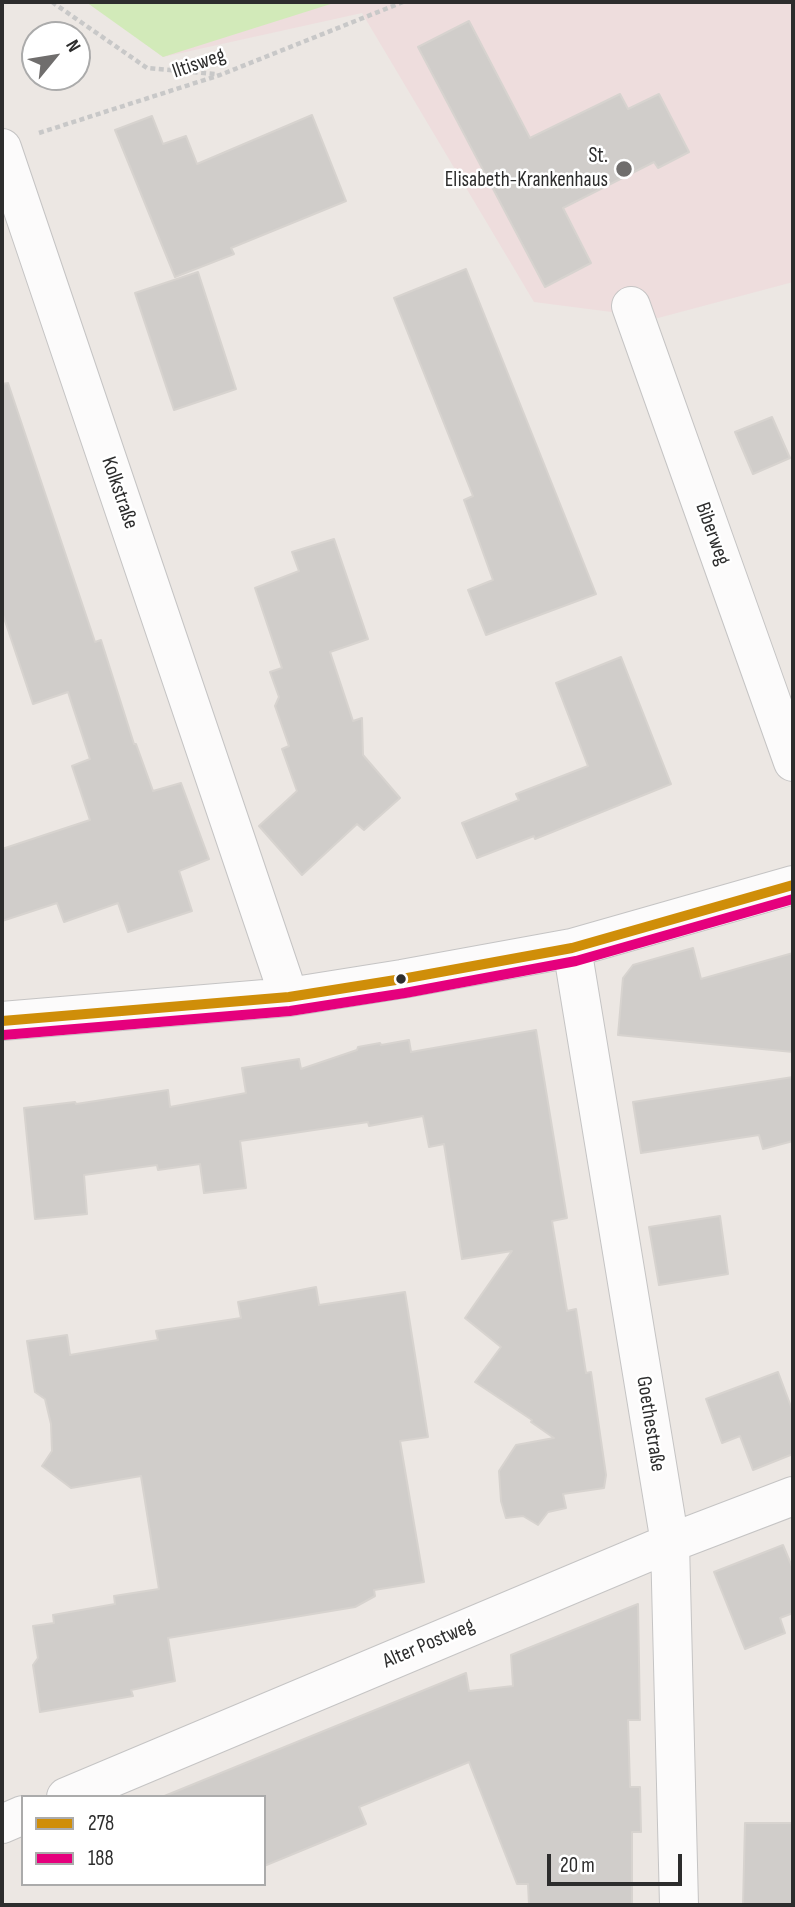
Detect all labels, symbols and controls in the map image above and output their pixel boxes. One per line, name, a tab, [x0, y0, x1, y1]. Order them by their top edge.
north arrow	[21, 21, 91, 91]
text: N	[60, 36, 85, 56]
street label: Iltisweg	[169, 43, 229, 85]
place label: St. Elisabeth-Krankenhaus	[445, 144, 608, 194]
marker: St. Elisabeth-Krankenhaus	[614, 159, 634, 179]
street label: Kolkstraße	[95, 454, 143, 532]
street label: Biberweg	[689, 499, 735, 569]
unlabelled marker	[394, 972, 408, 986]
street label: Goethestraße	[630, 1374, 670, 1474]
street label: Alter Postweg	[379, 1613, 479, 1675]
legend	[21, 1795, 266, 1886]
text: 278	[88, 1811, 114, 1836]
scale bar	[550, 1840, 685, 1884]
text: 188	[88, 1846, 114, 1871]
text: 20 m	[560, 1853, 595, 1878]

